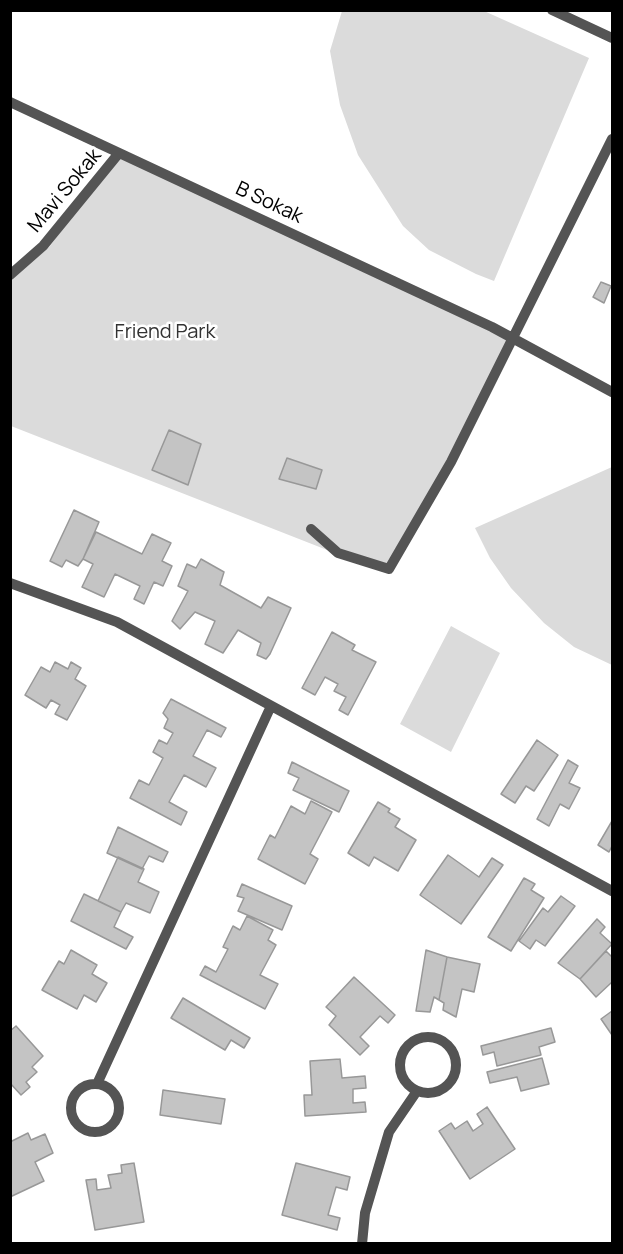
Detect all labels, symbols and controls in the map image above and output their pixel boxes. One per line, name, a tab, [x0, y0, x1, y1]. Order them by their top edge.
street label: Mavi Sokak	[23, 144, 107, 238]
street label: B Sokak	[232, 177, 306, 229]
park label: Friend Park	[115, 320, 215, 344]

